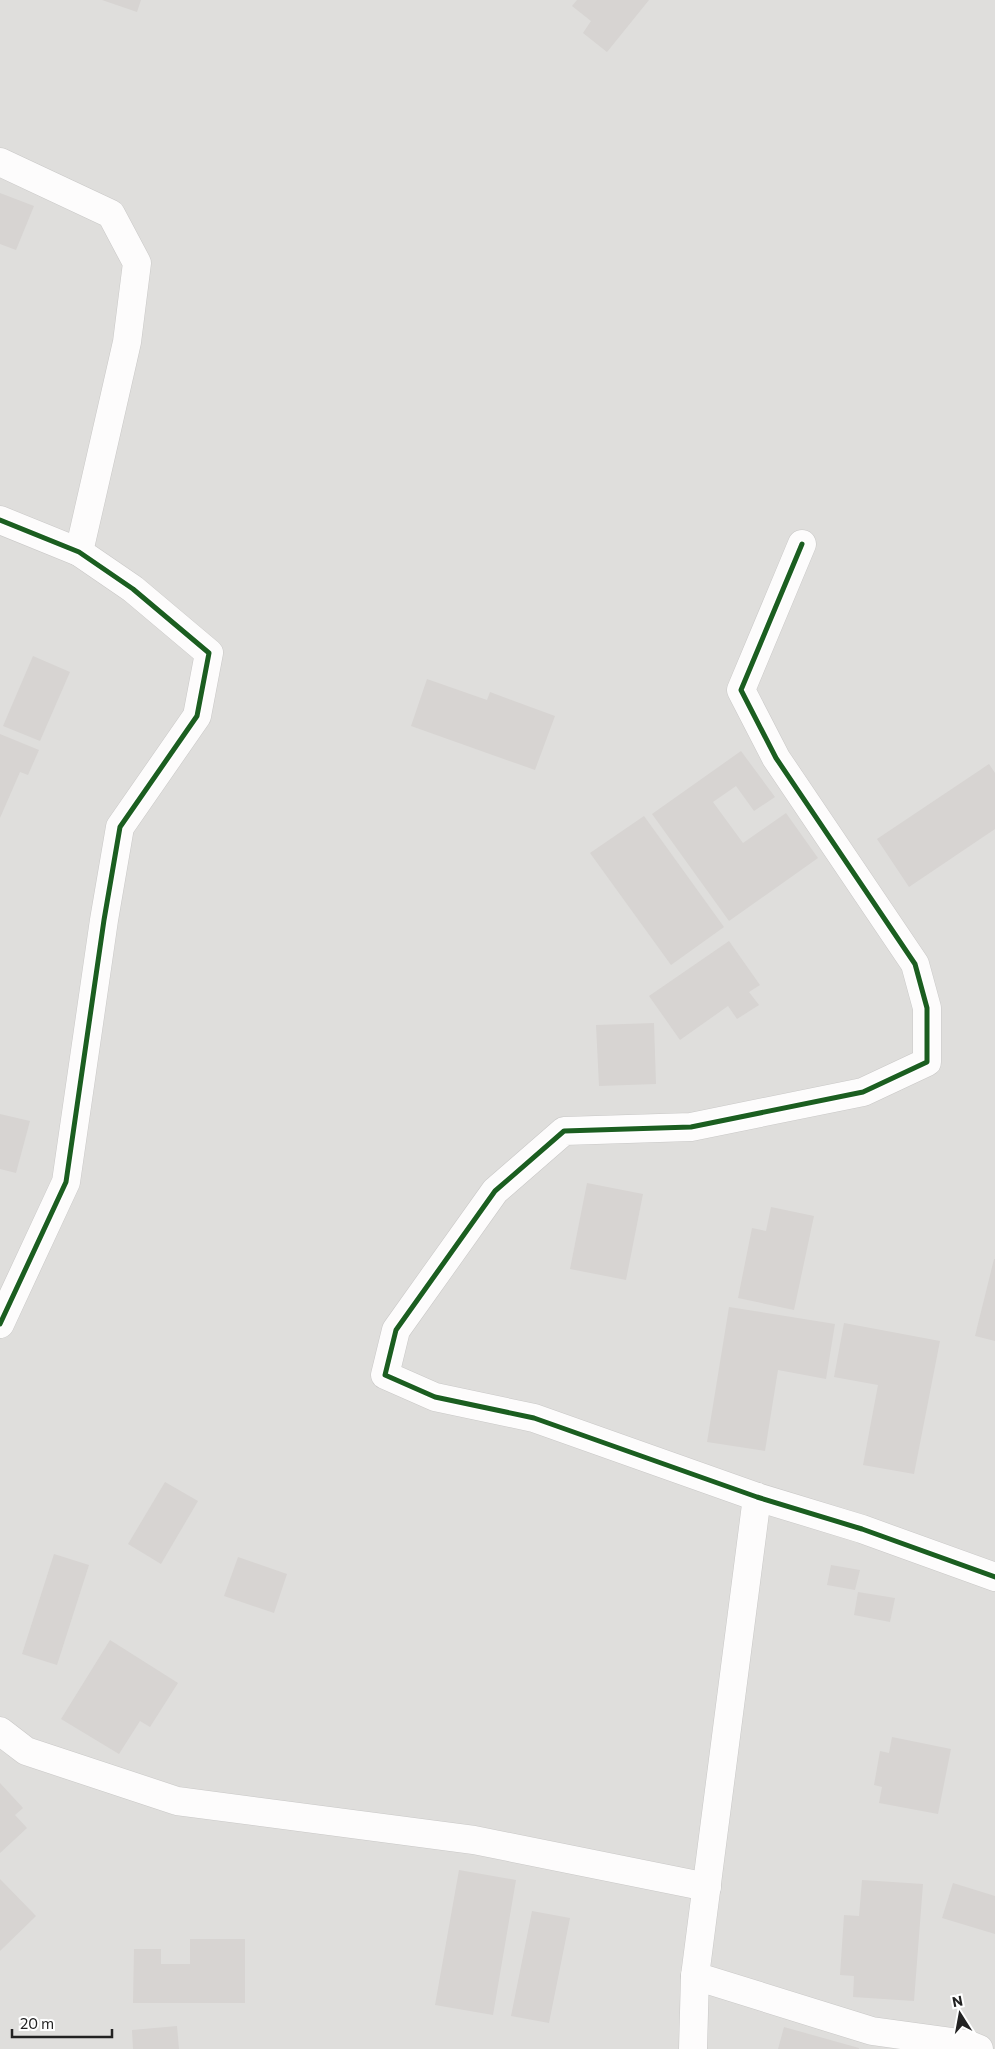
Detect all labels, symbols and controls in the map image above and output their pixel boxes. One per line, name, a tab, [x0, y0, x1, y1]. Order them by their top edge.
north arrow	[935, 1989, 985, 2039]
text: N	[951, 1991, 964, 2010]
scale bar	[12, 2006, 112, 2038]
text: 20 m	[20, 2014, 54, 2032]

